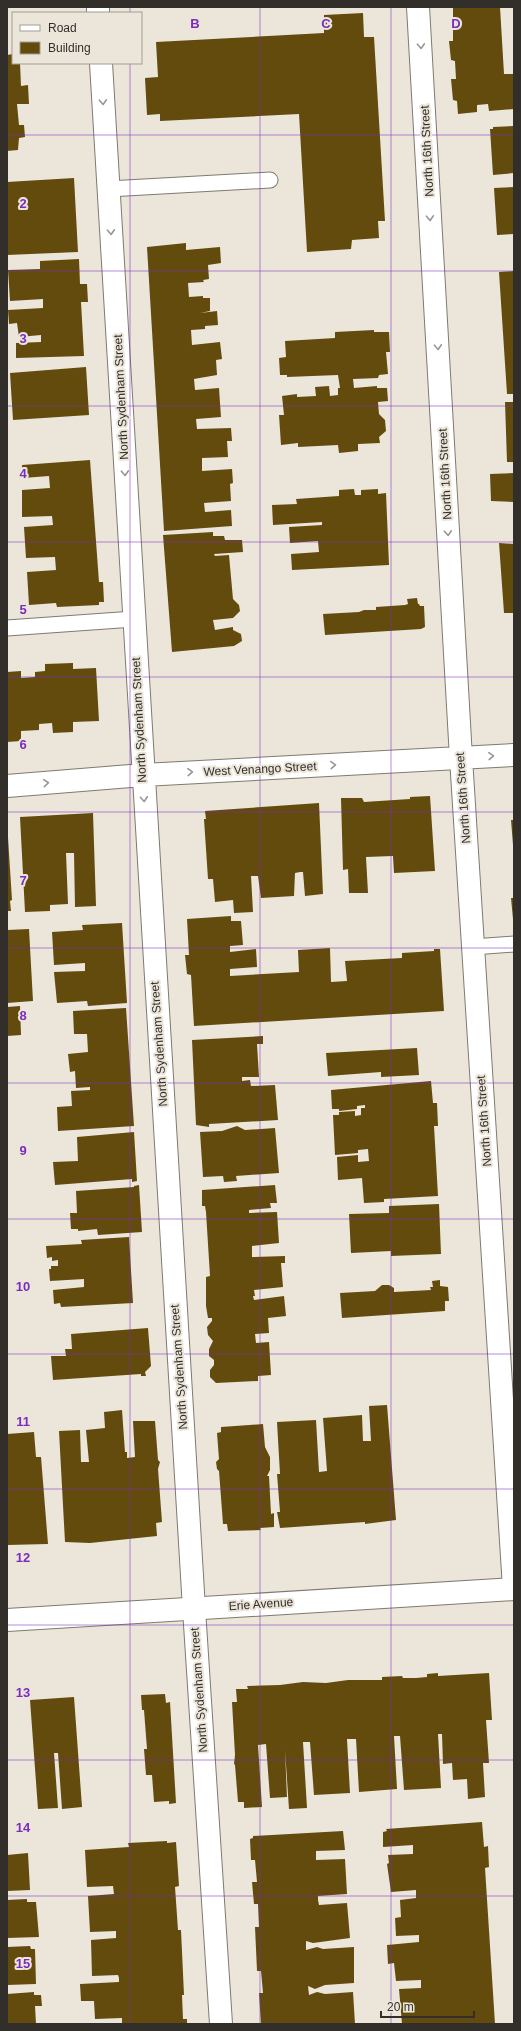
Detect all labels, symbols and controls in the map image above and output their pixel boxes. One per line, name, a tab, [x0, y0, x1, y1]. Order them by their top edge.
legend	[12, 12, 142, 64]
text: B	[190, 16, 200, 31]
text: C	[321, 16, 331, 31]
text: D	[451, 16, 461, 31]
text: Road	[48, 21, 77, 35]
text: Building	[48, 41, 91, 55]
one-way arrow	[416, 43, 425, 49]
one-way arrow	[99, 99, 108, 105]
street label: North 16th Street	[418, 104, 436, 197]
text: 2	[19, 196, 27, 211]
one-way arrow	[426, 215, 435, 221]
one-way arrow	[106, 229, 115, 235]
text: 3	[19, 331, 27, 346]
street label: North Sydenham Street	[111, 333, 131, 460]
one-way arrow	[433, 344, 442, 350]
street label: North 16th Street	[436, 427, 454, 520]
text: 4	[19, 466, 27, 481]
one-way arrow	[121, 470, 129, 476]
one-way arrow	[444, 530, 453, 536]
text: 5	[19, 602, 27, 617]
street label: North Sydenham Street	[129, 656, 149, 783]
text: 6	[19, 737, 27, 752]
street label: North 16th Street	[453, 751, 473, 844]
one-way arrow	[488, 752, 494, 760]
street label: West Venango Street	[203, 759, 318, 779]
one-way arrow	[330, 760, 336, 769]
one-way arrow	[186, 768, 193, 777]
one-way arrow	[43, 778, 49, 787]
one-way arrow	[140, 796, 148, 802]
text: 7	[19, 873, 27, 888]
street label: North Sydenham Street	[148, 980, 170, 1107]
text: 8	[19, 1008, 27, 1023]
street label: North 16th Street	[474, 1074, 494, 1167]
text: 9	[19, 1143, 27, 1158]
text: 10	[16, 1279, 30, 1294]
street label: North Sydenham Street	[168, 1303, 190, 1430]
text: 11	[16, 1414, 30, 1429]
text: 12	[16, 1550, 30, 1565]
street label: Erie Avenue	[228, 1595, 294, 1613]
street label: North Sydenham Street	[188, 1626, 210, 1753]
text: 13	[16, 1685, 30, 1700]
text: 14	[16, 1820, 31, 1835]
text: 15	[16, 1956, 30, 1971]
scale bar	[381, 1993, 474, 2019]
text: 20 m	[387, 2000, 414, 2014]

